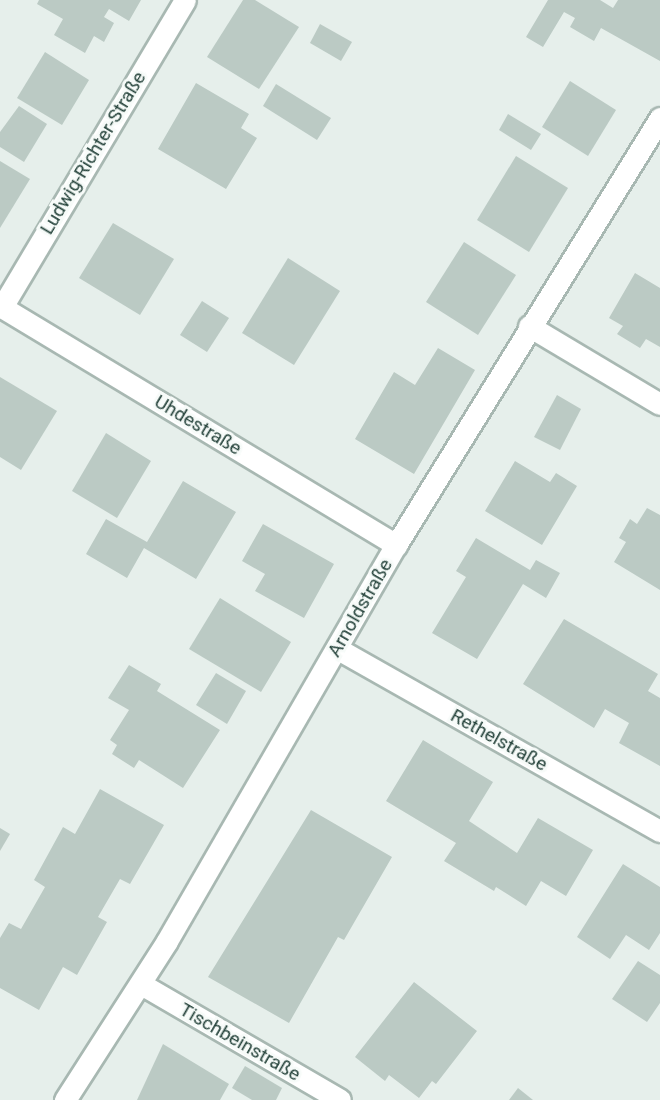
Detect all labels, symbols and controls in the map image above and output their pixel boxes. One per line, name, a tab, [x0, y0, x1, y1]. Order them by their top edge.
street label: Ludwig-Richter-Straße	[35, 67, 151, 239]
street label: Uhdestraße	[150, 390, 246, 460]
street label: Arnoldstraße	[323, 555, 397, 661]
street label: Rethelstraße	[447, 704, 551, 776]
street label: Tischbeinstraße	[175, 998, 305, 1086]

